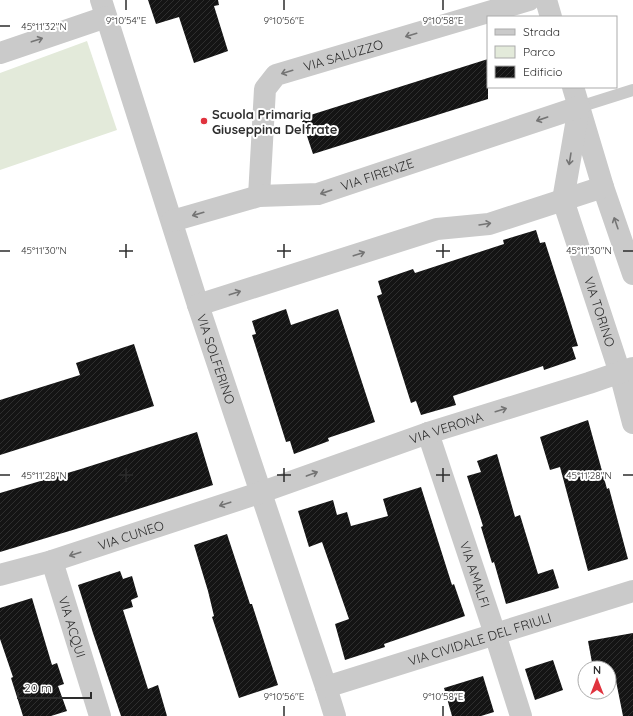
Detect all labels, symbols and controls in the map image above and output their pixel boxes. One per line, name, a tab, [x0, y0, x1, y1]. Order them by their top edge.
text: 9°10'54"E	[106, 14, 147, 27]
text: 9°10'56"E	[264, 14, 305, 27]
text: 9°10'58"E	[423, 14, 464, 27]
legend	[487, 16, 617, 88]
text: 45°11'32"N	[21, 20, 67, 33]
text: Strada	[523, 24, 560, 39]
one-way arrow	[405, 32, 418, 39]
one-way arrow	[31, 36, 43, 44]
street label: VIA SALUZZO	[301, 36, 385, 74]
text: Parco	[523, 44, 555, 59]
text: Edificio	[523, 64, 563, 79]
one-way arrow	[280, 69, 293, 76]
place label: Scuola Primaria Giuseppina Delfrate	[212, 106, 338, 137]
marker: Scuola Primaria Giuseppina Delfrate	[199, 116, 209, 126]
one-way arrow	[535, 116, 548, 123]
one-way arrow	[566, 152, 574, 165]
street label: VIA FIRENZE	[339, 155, 416, 194]
one-way arrow	[319, 189, 332, 196]
one-way arrow	[192, 211, 205, 218]
one-way arrow	[612, 217, 619, 230]
one-way arrow	[478, 220, 491, 228]
text: 45°11'30"N	[21, 244, 67, 257]
text: 45°11'30"N	[566, 244, 612, 257]
one-way arrow	[353, 250, 366, 257]
street label: VIA TORINO	[581, 275, 619, 349]
one-way arrow	[229, 289, 242, 296]
street label: VIA SOLFERINO	[194, 312, 239, 406]
one-way arrow	[494, 406, 507, 413]
street label: VIA VERONA	[407, 408, 485, 447]
text: 45°11'28"N	[21, 469, 67, 482]
text: 45°11'28"N	[566, 469, 612, 482]
one-way arrow	[305, 470, 317, 478]
one-way arrow	[218, 501, 231, 508]
street label: VIA CUNEO	[96, 517, 166, 553]
street label: VIA AMALFI	[457, 539, 494, 610]
one-way arrow	[68, 551, 81, 558]
street label: VIA ACQUI	[55, 594, 89, 660]
street label: VIA CIVIDALE DEL FRIULI	[406, 609, 553, 669]
north arrow	[577, 660, 617, 700]
text: N	[593, 663, 601, 677]
scale bar	[18, 674, 91, 700]
text: 20 m	[24, 680, 52, 695]
text: 9°10'56"E	[264, 690, 305, 703]
text: 9°10'58"E	[423, 690, 464, 703]

